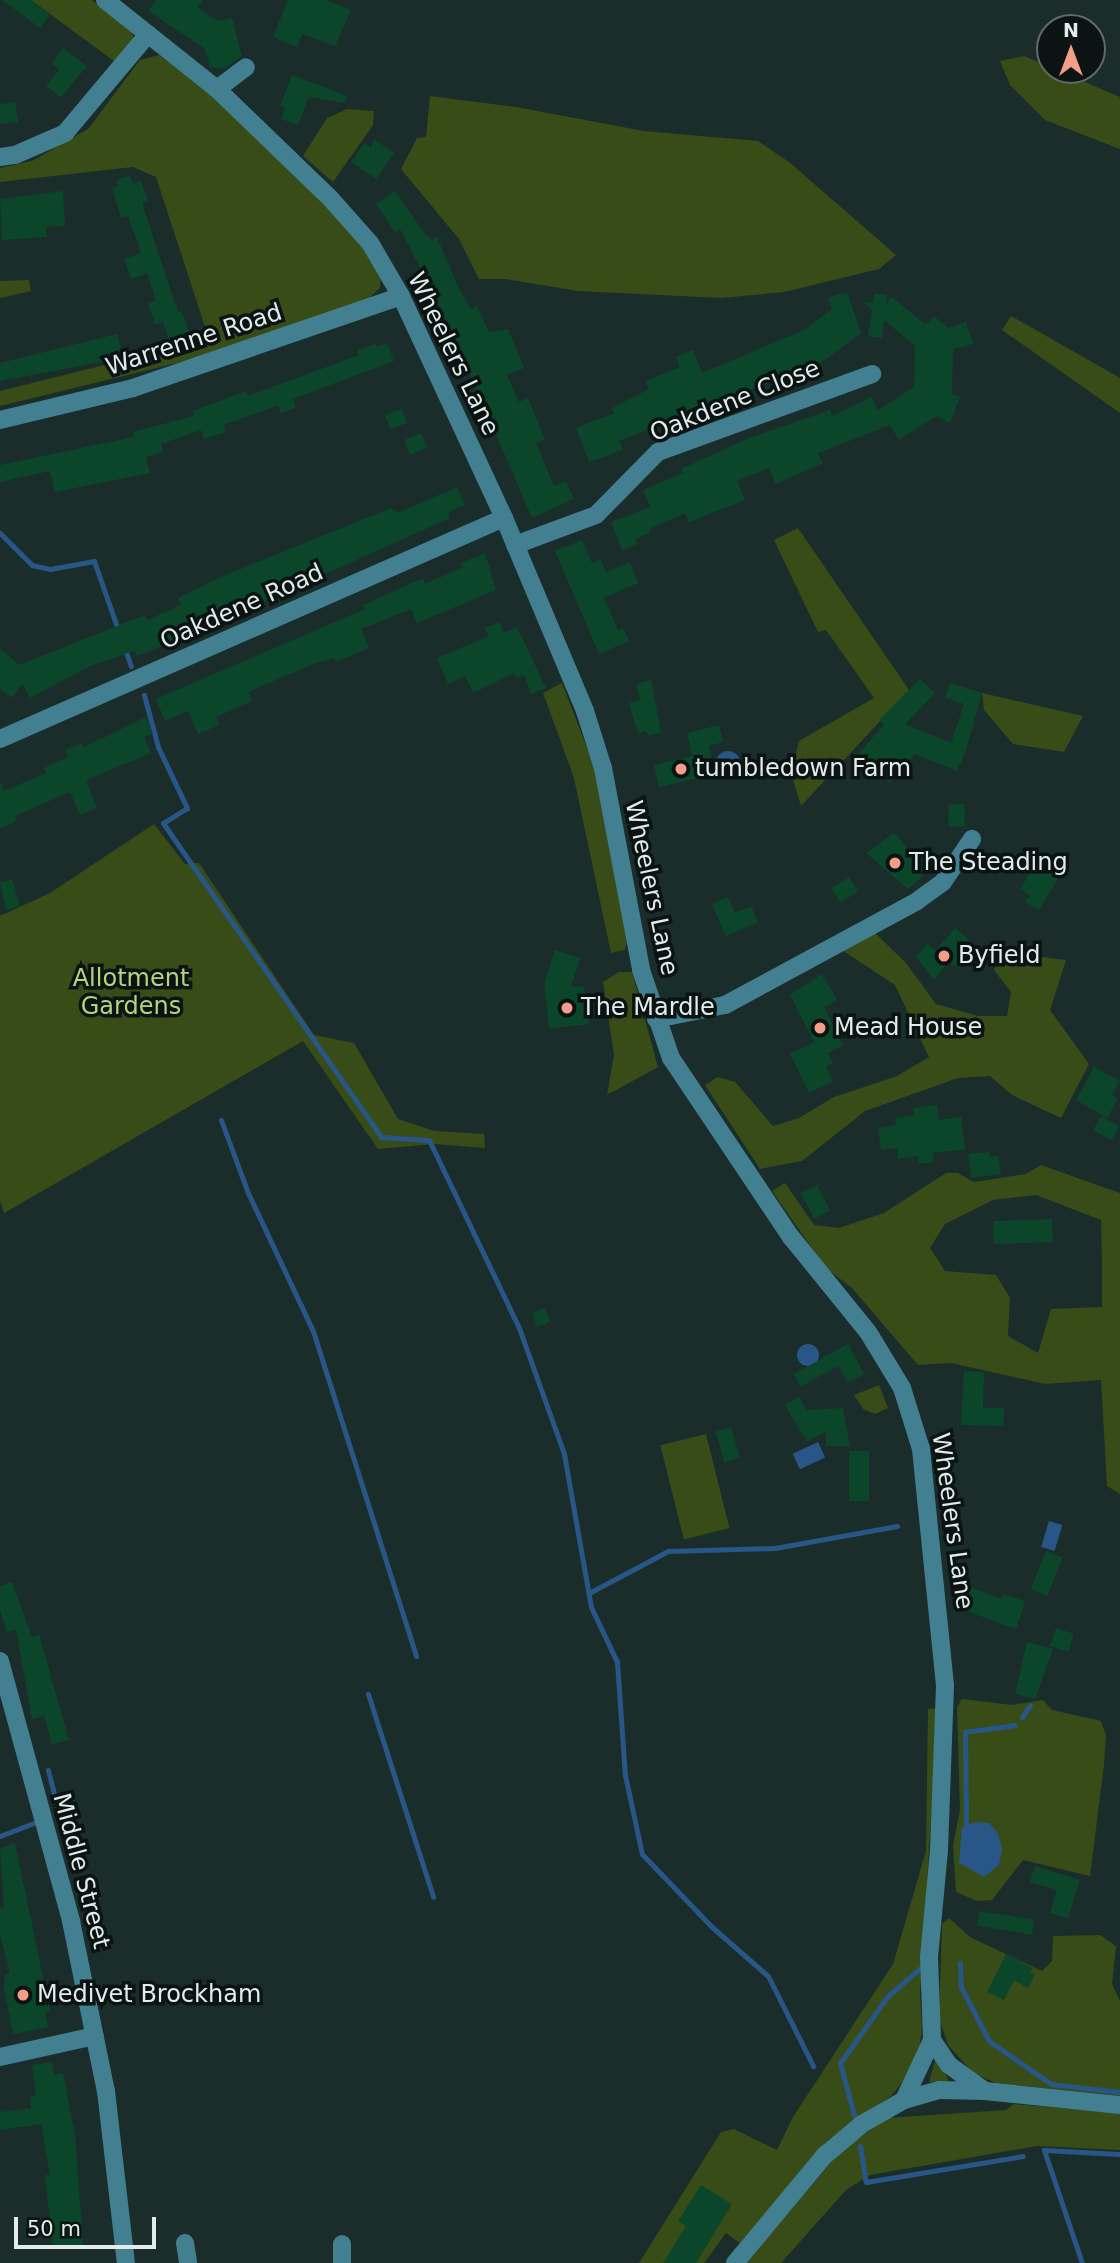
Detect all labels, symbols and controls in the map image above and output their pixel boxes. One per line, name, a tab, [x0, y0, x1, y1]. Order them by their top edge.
north arrow	[1036, 14, 1106, 84]
text: N	[1063, 19, 1079, 41]
street label: Wheelers Lane	[401, 268, 505, 440]
street label: Warrenne Road	[102, 298, 286, 382]
street label: Oakdene Close	[646, 354, 824, 448]
street label: Oakdene Road	[156, 558, 328, 656]
place label: tumbledown Farm	[695, 755, 911, 783]
marker: tumbledown Farm	[673, 761, 689, 777]
street label: Wheelers Lane	[618, 798, 684, 978]
place label: The Steading	[909, 849, 1068, 877]
marker: The Steading	[887, 855, 903, 871]
place label: Byfield	[958, 942, 1040, 970]
marker: Byfield	[936, 948, 952, 964]
park label: Allotment Gardens	[73, 965, 189, 1021]
place label: The Mardle	[581, 994, 715, 1022]
marker: The Mardle	[559, 1000, 575, 1016]
place label: Mead House	[834, 1014, 982, 1042]
marker: Mead House	[812, 1020, 828, 1036]
street label: Wheelers Lane	[925, 1431, 979, 1611]
street label: Middle Street	[46, 1790, 116, 1952]
place label: Medivet Brockham	[37, 1981, 261, 2009]
marker: Medivet Brockham	[15, 1987, 31, 2003]
scale bar	[18, 2204, 159, 2248]
text: 50 m	[27, 2217, 81, 2241]

